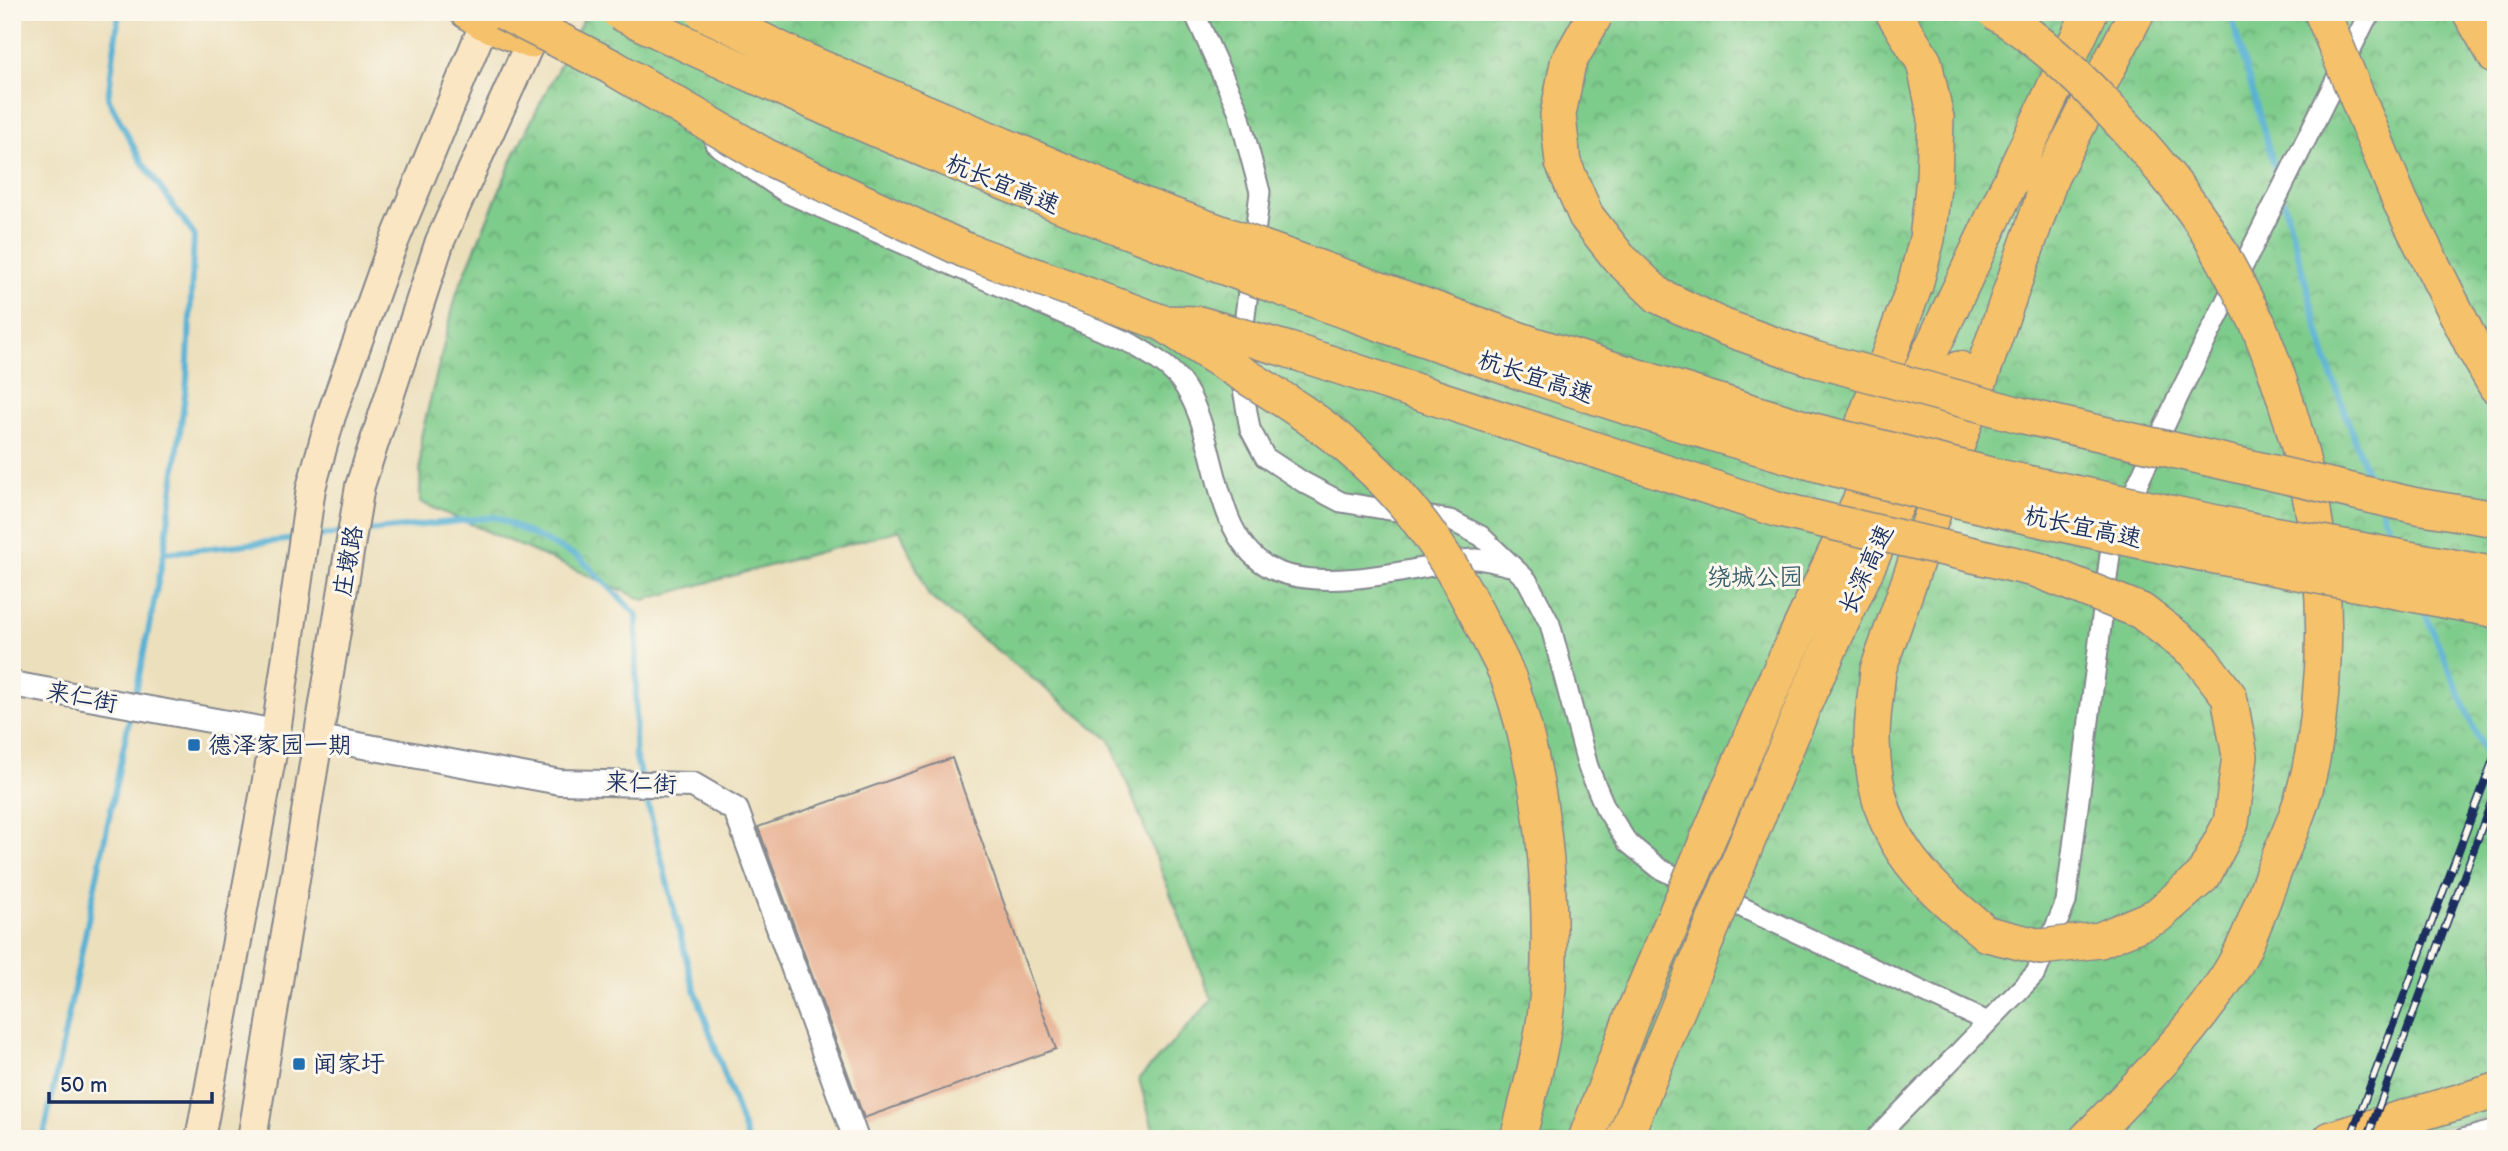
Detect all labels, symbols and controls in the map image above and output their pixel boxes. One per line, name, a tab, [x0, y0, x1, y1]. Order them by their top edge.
street label: 杭长宜高速	[942, 149, 1064, 220]
street label: 杭长宜高速	[1474, 345, 1597, 410]
street label: 杭长宜高速	[2021, 501, 2145, 554]
street label: 长深高速	[1833, 520, 1900, 619]
street label: 庄墩路	[328, 523, 369, 599]
park label: 绕城公园	[1707, 563, 1803, 592]
street label: 来仁街	[44, 676, 120, 719]
place label: 德泽家园一期	[208, 731, 352, 760]
marker: 德泽家园一期	[186, 737, 202, 753]
street label: 来仁街	[604, 768, 677, 799]
place label: 闻家圩	[313, 1050, 385, 1079]
marker: 闻家圩	[291, 1056, 307, 1072]
scale bar	[49, 1060, 212, 1104]
text: 50 m	[60, 1073, 107, 1098]

